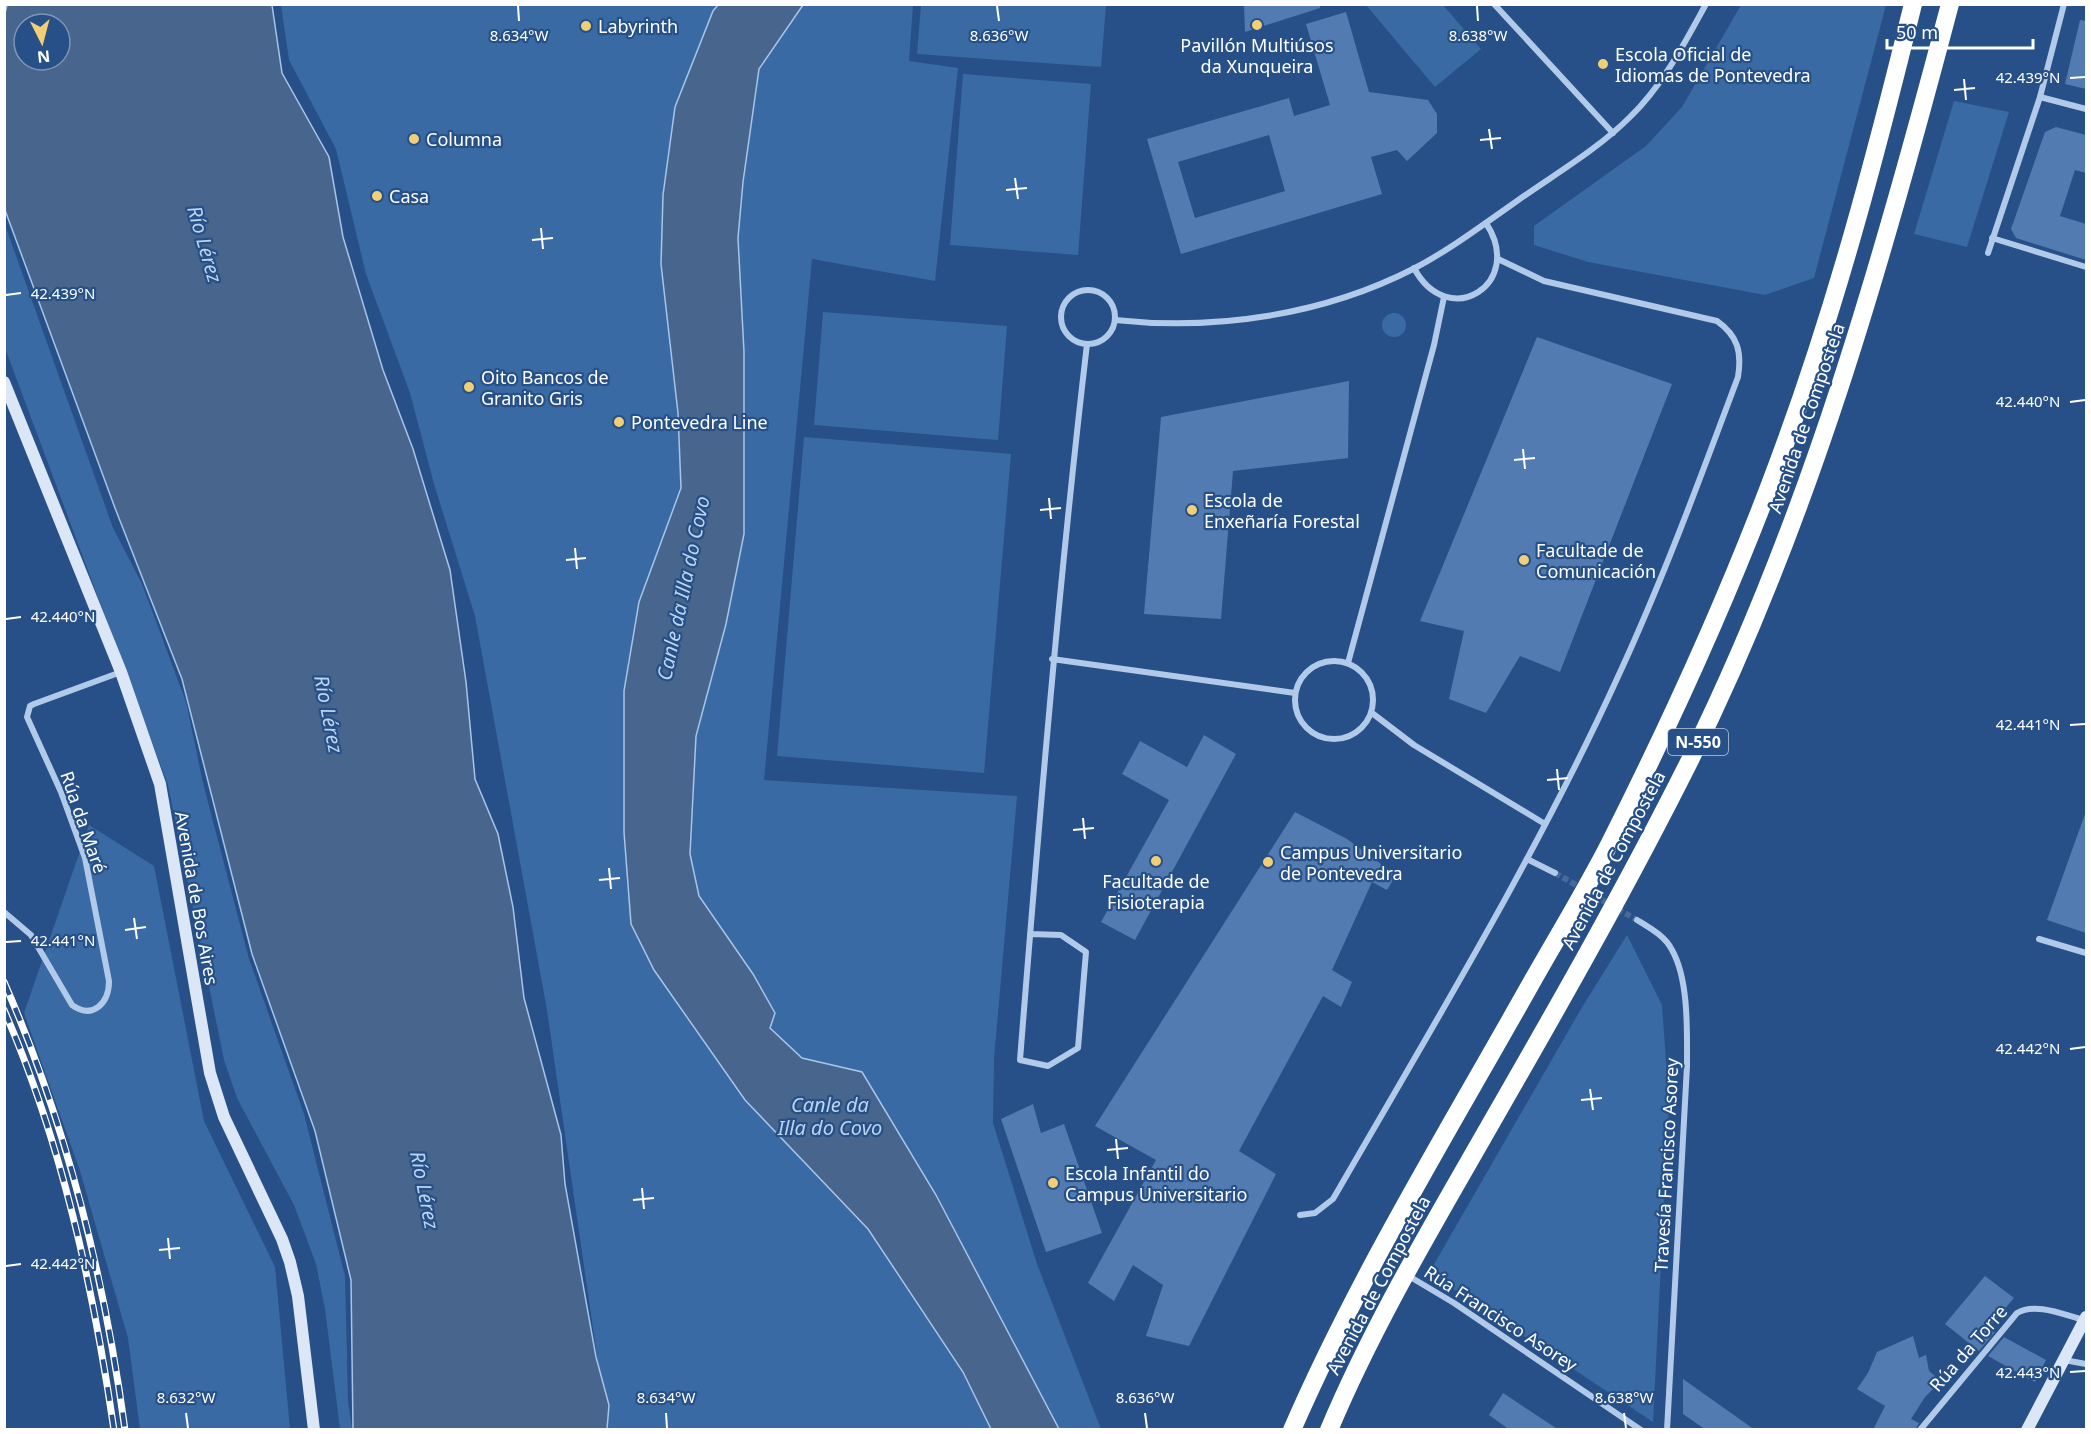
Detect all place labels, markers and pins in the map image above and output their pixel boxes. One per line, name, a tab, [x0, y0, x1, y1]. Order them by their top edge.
place label: Labyrinth	[598, 14, 678, 38]
marker: Pavillón Multiúsos da Xunqueira	[1250, 18, 1264, 32]
marker: Labyrinth	[579, 19, 593, 33]
place label: Pavillón Multiúsos da Xunqueira	[1180, 33, 1334, 78]
place label: Escola Oficial de Idiomas de Pontevedra	[1615, 42, 1811, 87]
marker: Escola Oficial de Idiomas de Pontevedra	[1596, 57, 1610, 71]
place label: Columna	[426, 127, 502, 151]
marker: Columna	[407, 132, 421, 146]
place label: Casa	[389, 184, 429, 208]
marker: Casa	[370, 189, 384, 203]
place label: Oito Bancos de Granito Gris	[481, 365, 609, 410]
marker: Oito Bancos de Granito Gris	[462, 380, 476, 394]
place label: Pontevedra Line	[631, 410, 768, 434]
marker: Pontevedra Line	[612, 415, 626, 429]
place label: Escola de Enxeñaría Forestal	[1204, 488, 1360, 533]
marker: Escola de Enxeñaría Forestal	[1185, 503, 1199, 517]
place label: Facultade de Comunicación	[1536, 538, 1656, 583]
marker: Facultade de Comunicación	[1517, 553, 1531, 567]
place label: Campus Universitario de Pontevedra	[1280, 840, 1462, 885]
marker: Facultade de Fisioterapia	[1149, 854, 1163, 868]
marker: Campus Universitario de Pontevedra	[1261, 855, 1275, 869]
place label: Facultade de Fisioterapia	[1102, 869, 1210, 914]
place label: Escola Infantil do Campus Universitario	[1065, 1161, 1247, 1206]
marker: Escola Infantil do Campus Universitario	[1046, 1176, 1060, 1190]

